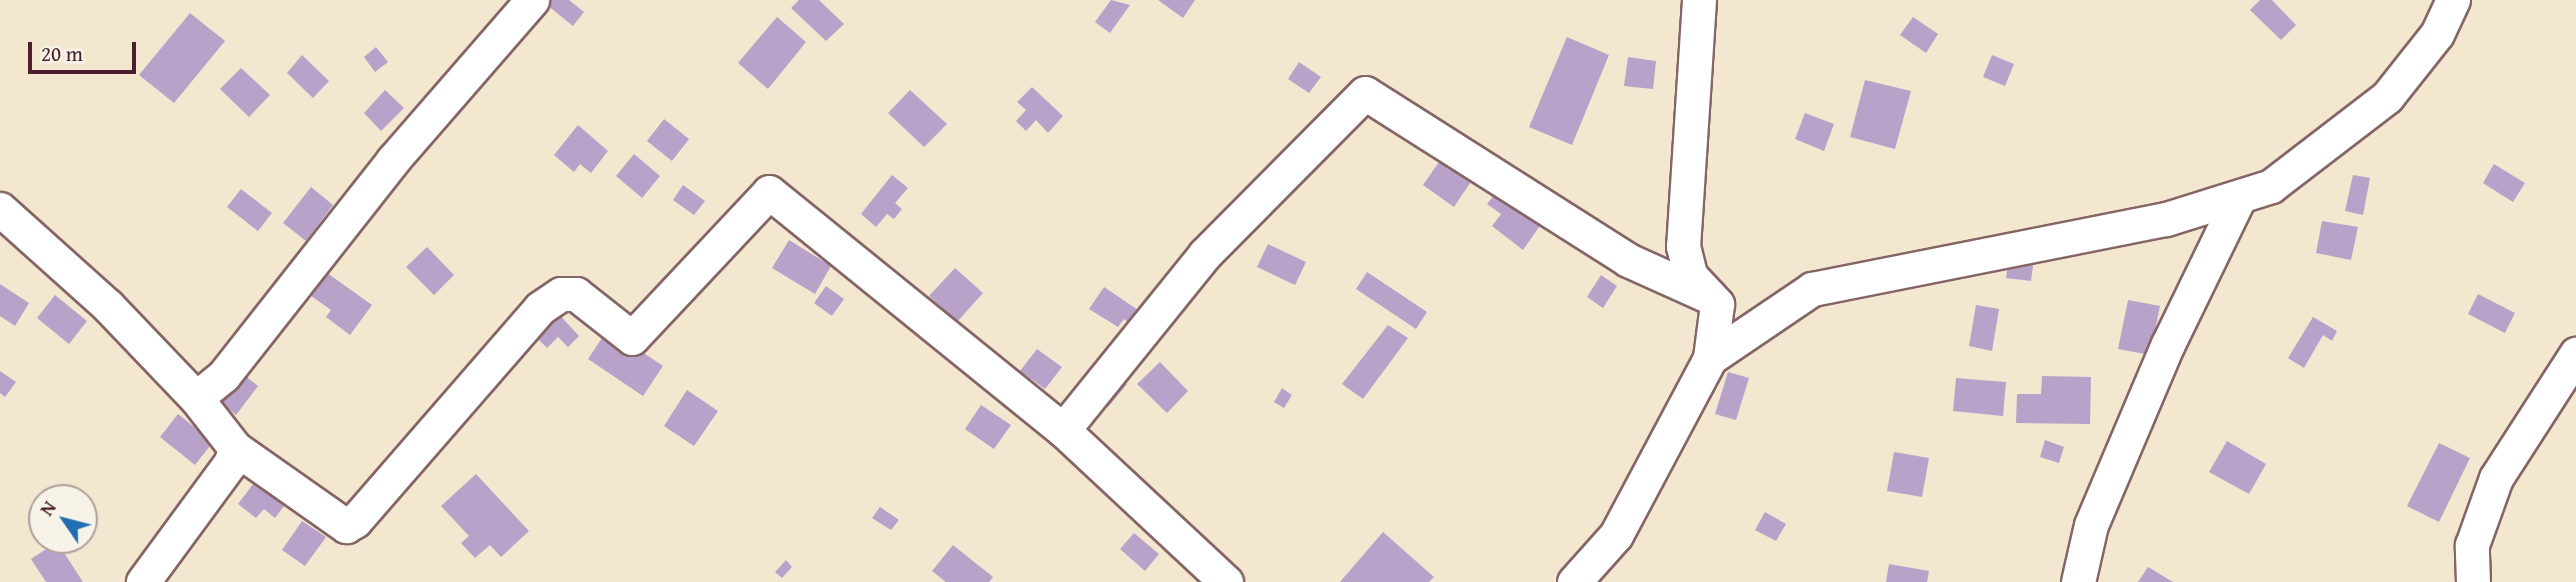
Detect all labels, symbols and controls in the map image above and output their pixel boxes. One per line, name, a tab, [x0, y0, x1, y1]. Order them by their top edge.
scale bar	[32, 28, 140, 72]
text: 20 m	[41, 38, 83, 69]
north arrow	[28, 484, 98, 554]
text: N	[32, 495, 63, 521]

